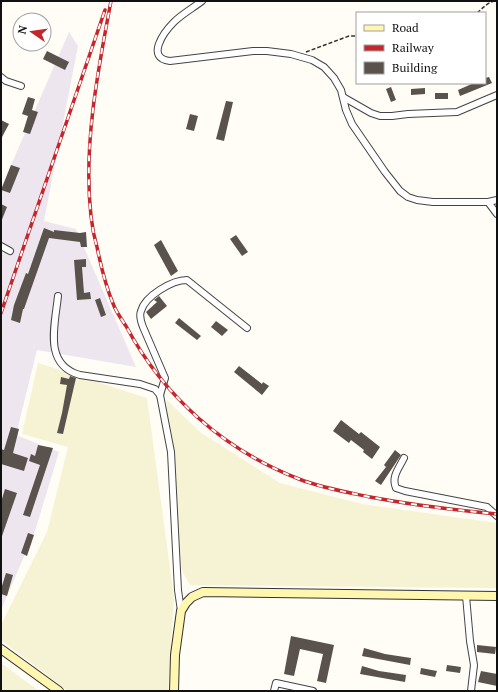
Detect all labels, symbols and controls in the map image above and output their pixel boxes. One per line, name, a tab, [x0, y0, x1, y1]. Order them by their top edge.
north arrow	[12, 12, 52, 52]
legend	[356, 12, 486, 84]
text: Road	[392, 20, 419, 35]
text: N	[14, 23, 30, 35]
text: Railway	[392, 40, 435, 55]
text: Building	[392, 60, 438, 75]

